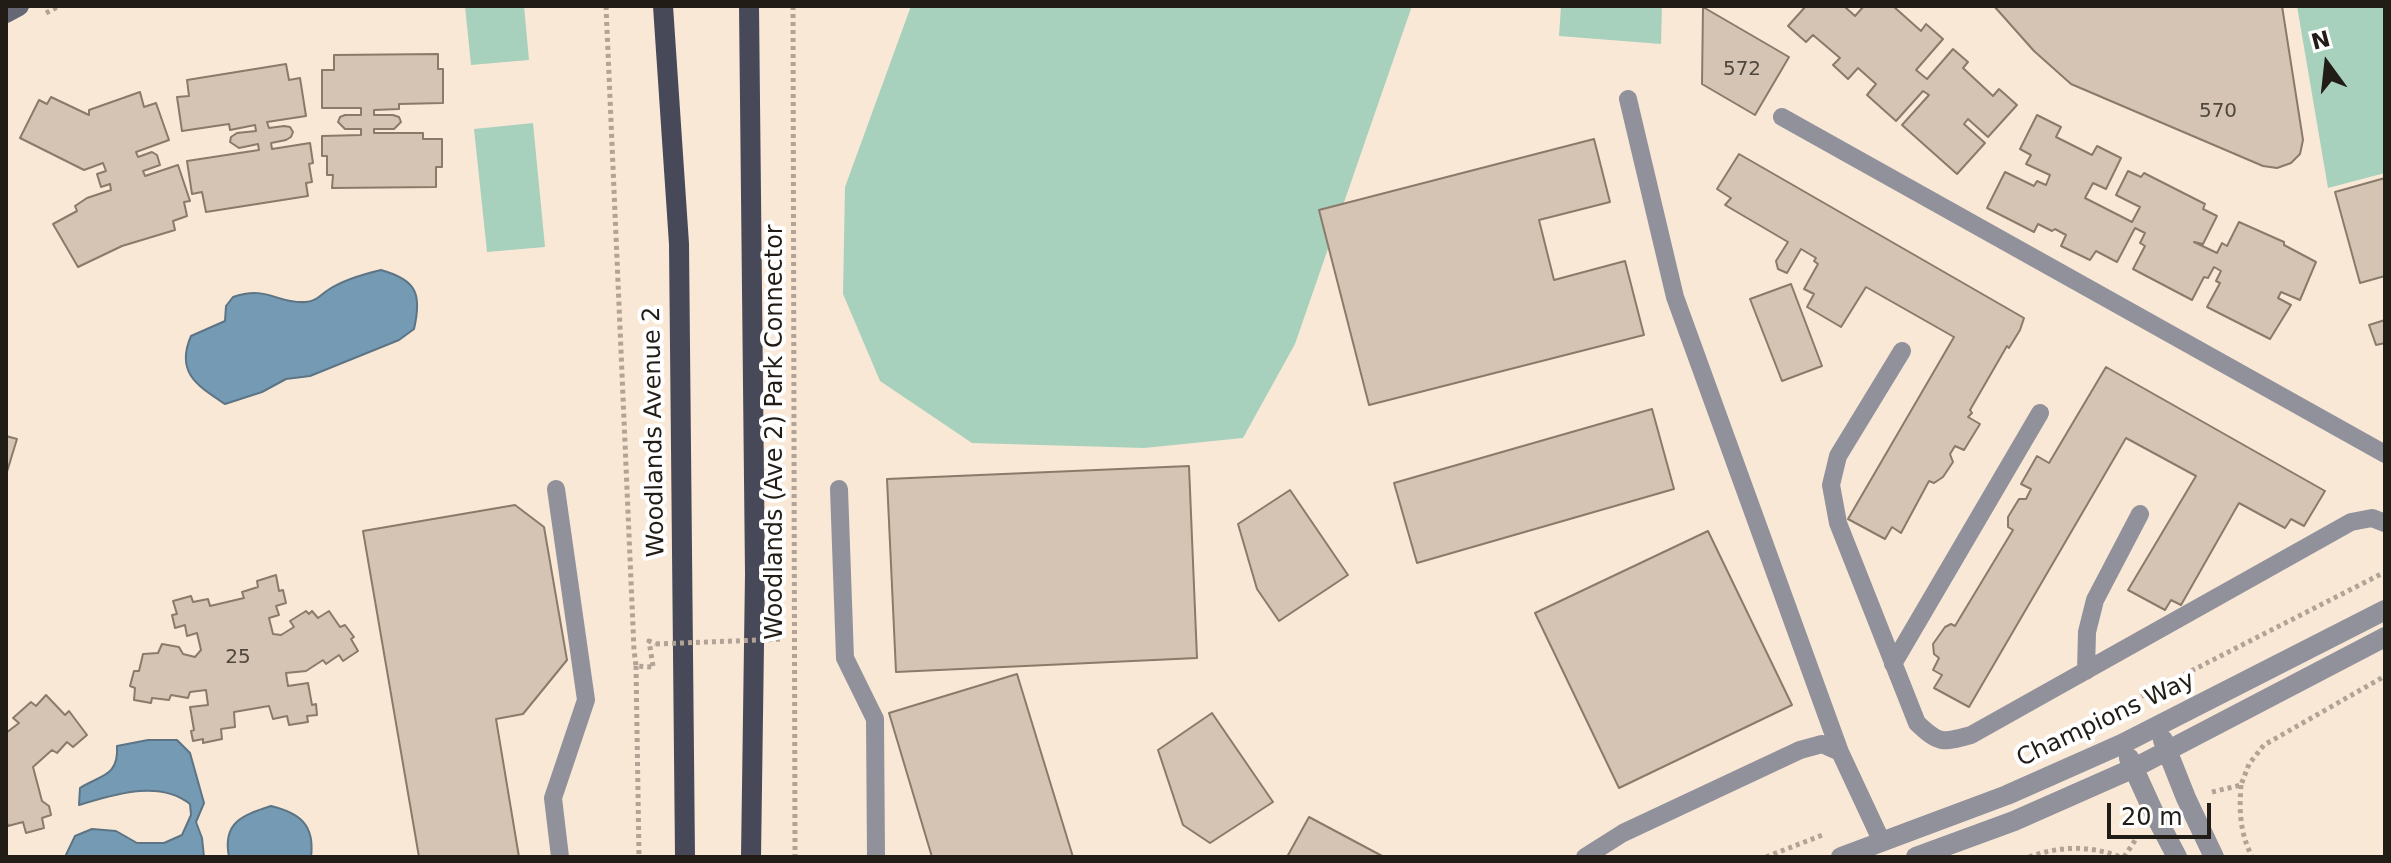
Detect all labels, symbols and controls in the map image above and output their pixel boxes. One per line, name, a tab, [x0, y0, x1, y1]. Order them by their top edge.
north arrow	[2287, 24, 2367, 104]
text: N	[2309, 26, 2333, 55]
house number: 572	[1723, 58, 1761, 82]
house number: 570	[2199, 100, 2237, 124]
street label: Woodlands (Ave 2) Park Connector	[762, 224, 790, 640]
street label: Woodlands Avenue 2	[638, 306, 672, 558]
house number: 25	[225, 646, 251, 670]
street label: Champions Way	[2012, 666, 2200, 774]
scale bar	[2111, 787, 2215, 837]
text: 20 m	[2121, 803, 2183, 831]

